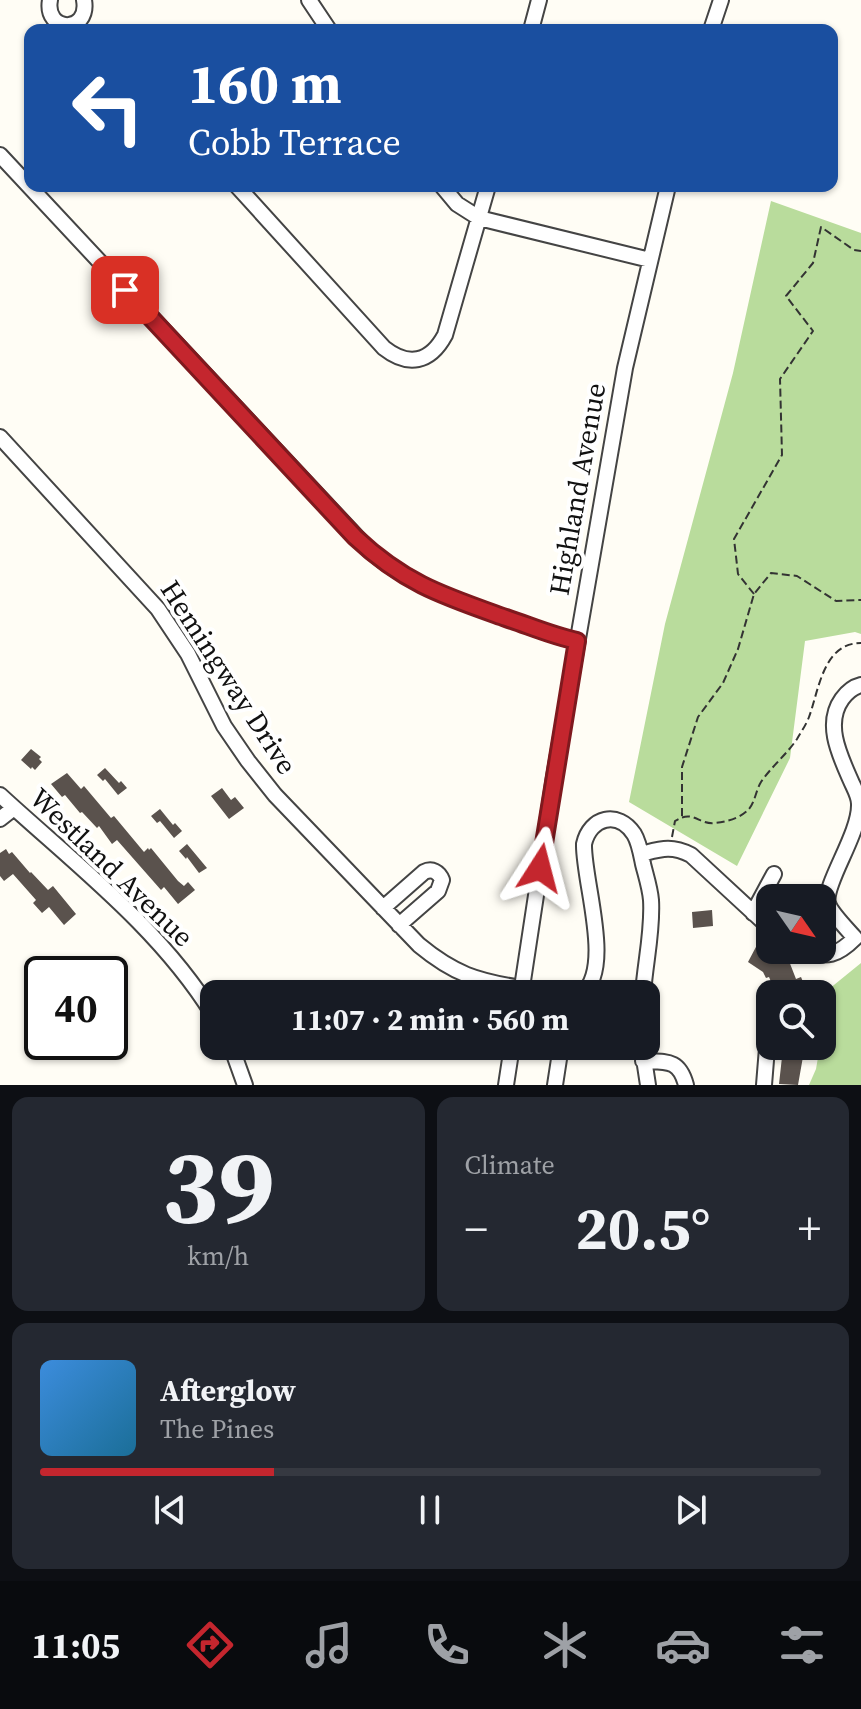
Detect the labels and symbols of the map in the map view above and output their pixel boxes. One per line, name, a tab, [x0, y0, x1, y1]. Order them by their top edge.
pin	[91, 256, 159, 324]
street label: Highland Avenue	[540, 380, 614, 598]
street label: Hemingway Drive	[152, 573, 306, 781]
street label: Westland Avenue	[22, 779, 202, 955]
position arrow	[498, 826, 582, 910]
north arrow	[756, 884, 836, 964]
speed limit sign: 40	[24, 956, 128, 1060]

